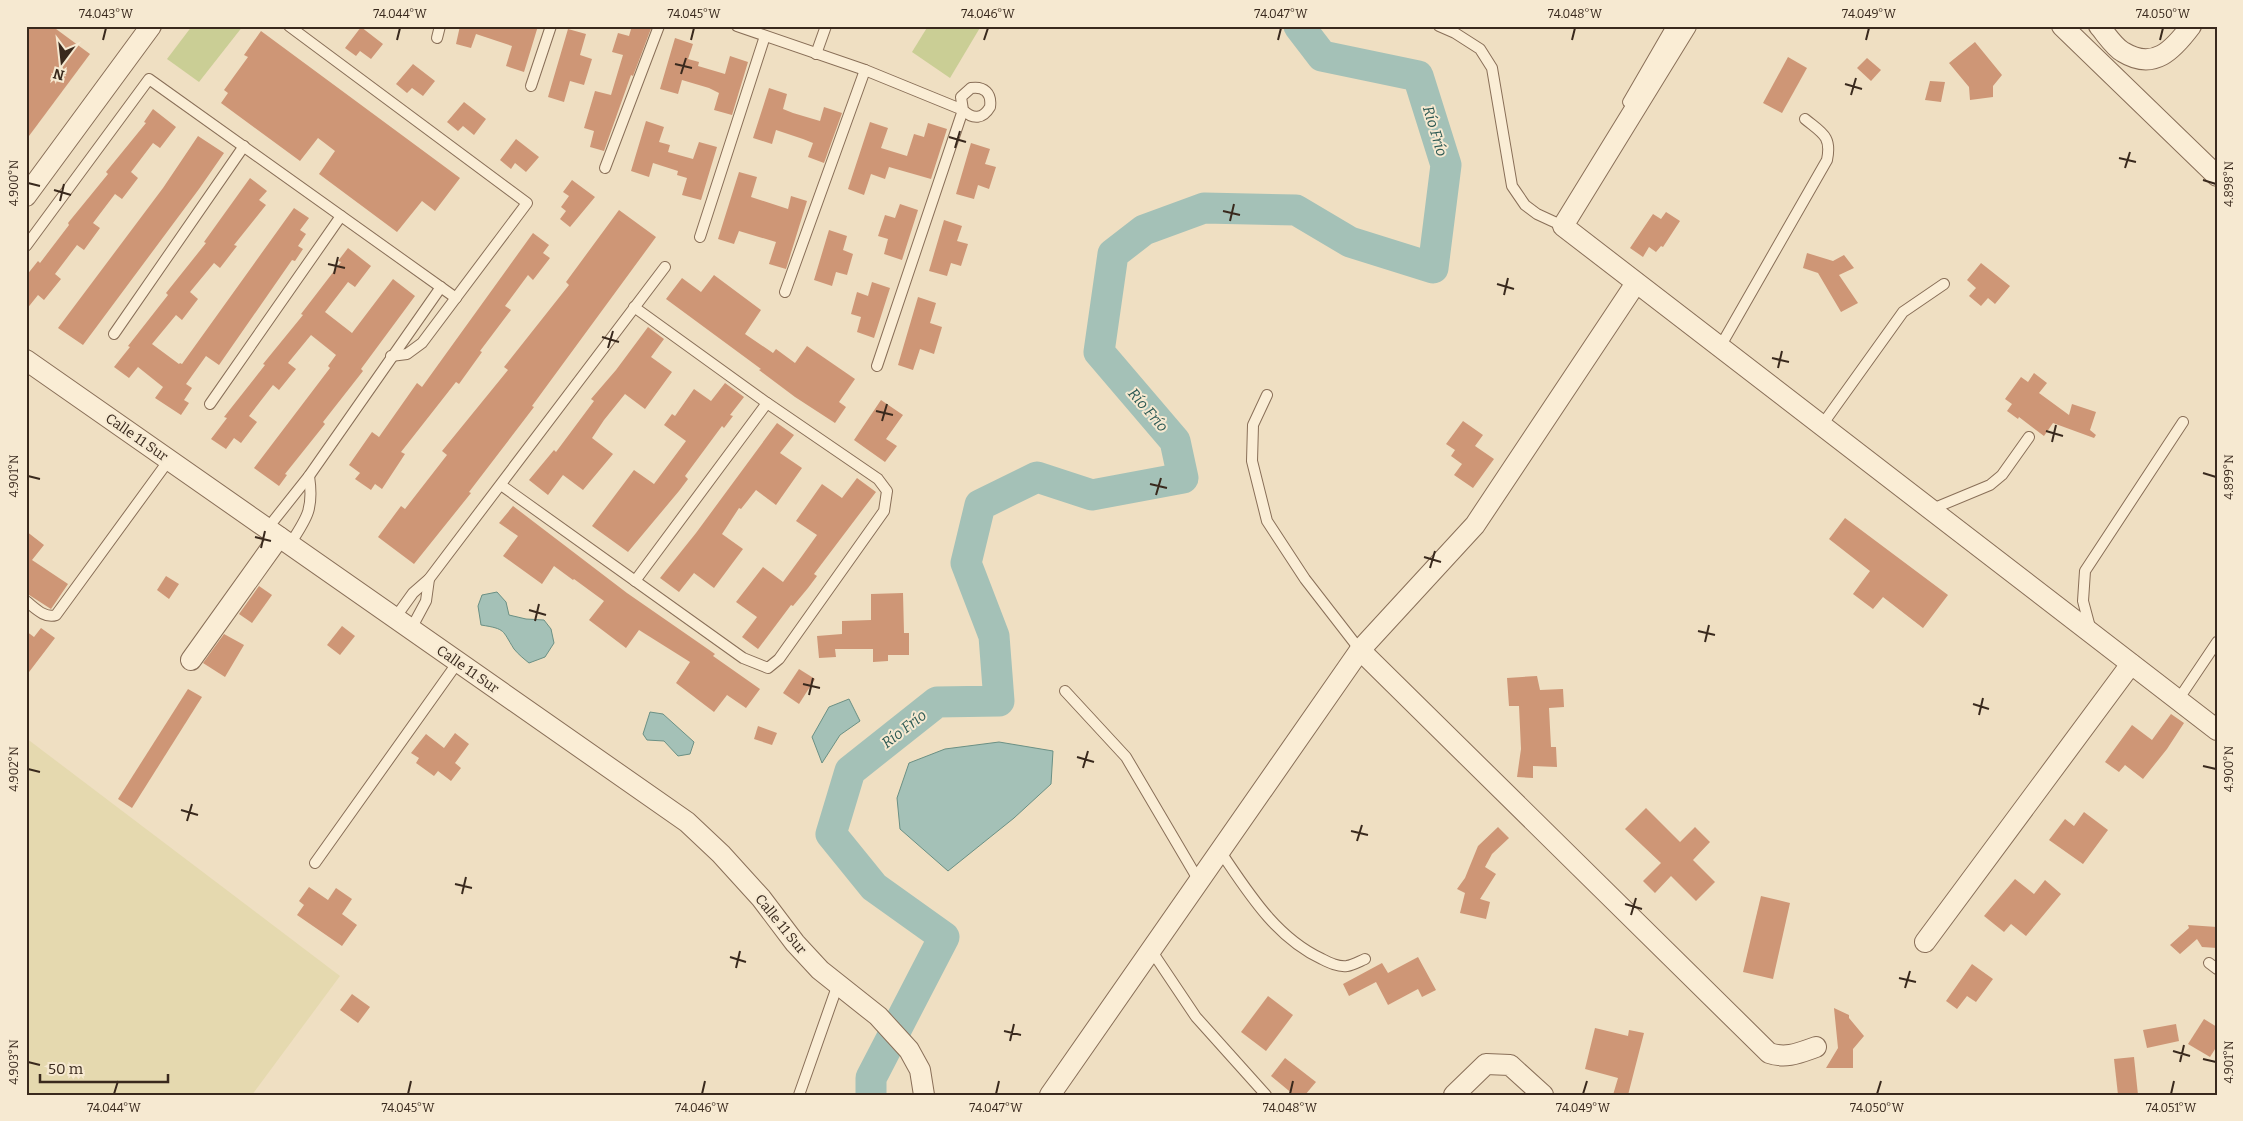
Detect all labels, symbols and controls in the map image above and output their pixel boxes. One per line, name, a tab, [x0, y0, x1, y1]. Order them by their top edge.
text: 74.043°W	[79, 7, 134, 21]
text: 74.044°W	[373, 7, 428, 21]
text: 74.045°W	[667, 7, 721, 21]
text: 74.046°W	[961, 7, 1016, 21]
text: 74.047°W	[1254, 7, 1308, 21]
text: 74.048°W	[1548, 7, 1603, 21]
text: 74.049°W	[1842, 7, 1897, 21]
text: 74.050°W	[2136, 7, 2191, 21]
north arrow	[38, 38, 88, 88]
text: N	[51, 64, 66, 84]
water label: Río Frío	[1419, 104, 1451, 158]
text: 4.900°N	[7, 159, 21, 206]
text: 4.898°N	[2222, 161, 2236, 207]
water label: Río Frío	[1124, 385, 1172, 435]
street label: Calle 11 Sur	[102, 410, 171, 465]
text: 4.901°N	[7, 454, 21, 498]
text: 4.899°N	[2222, 454, 2236, 500]
street label: Calle 11 Sur	[433, 642, 502, 697]
water label: Río Frío	[878, 706, 930, 752]
text: 4.900°N	[2222, 745, 2236, 792]
text: 4.902°N	[7, 746, 21, 792]
street label: Calle 11 Sur	[751, 891, 810, 958]
text: 4.903°N	[7, 1039, 21, 1085]
text: 4.901°N	[2222, 1040, 2236, 1084]
scale bar	[40, 1051, 168, 1083]
text: 50 m	[48, 1060, 84, 1078]
text: 74.044°W	[87, 1101, 142, 1115]
text: 74.045°W	[381, 1101, 435, 1115]
text: 74.046°W	[675, 1101, 730, 1115]
text: 74.047°W	[969, 1101, 1023, 1115]
text: 74.048°W	[1263, 1101, 1318, 1115]
text: 74.049°W	[1556, 1101, 1611, 1115]
text: 74.050°W	[1850, 1101, 1905, 1115]
text: 74.051°W	[2146, 1101, 2197, 1115]

